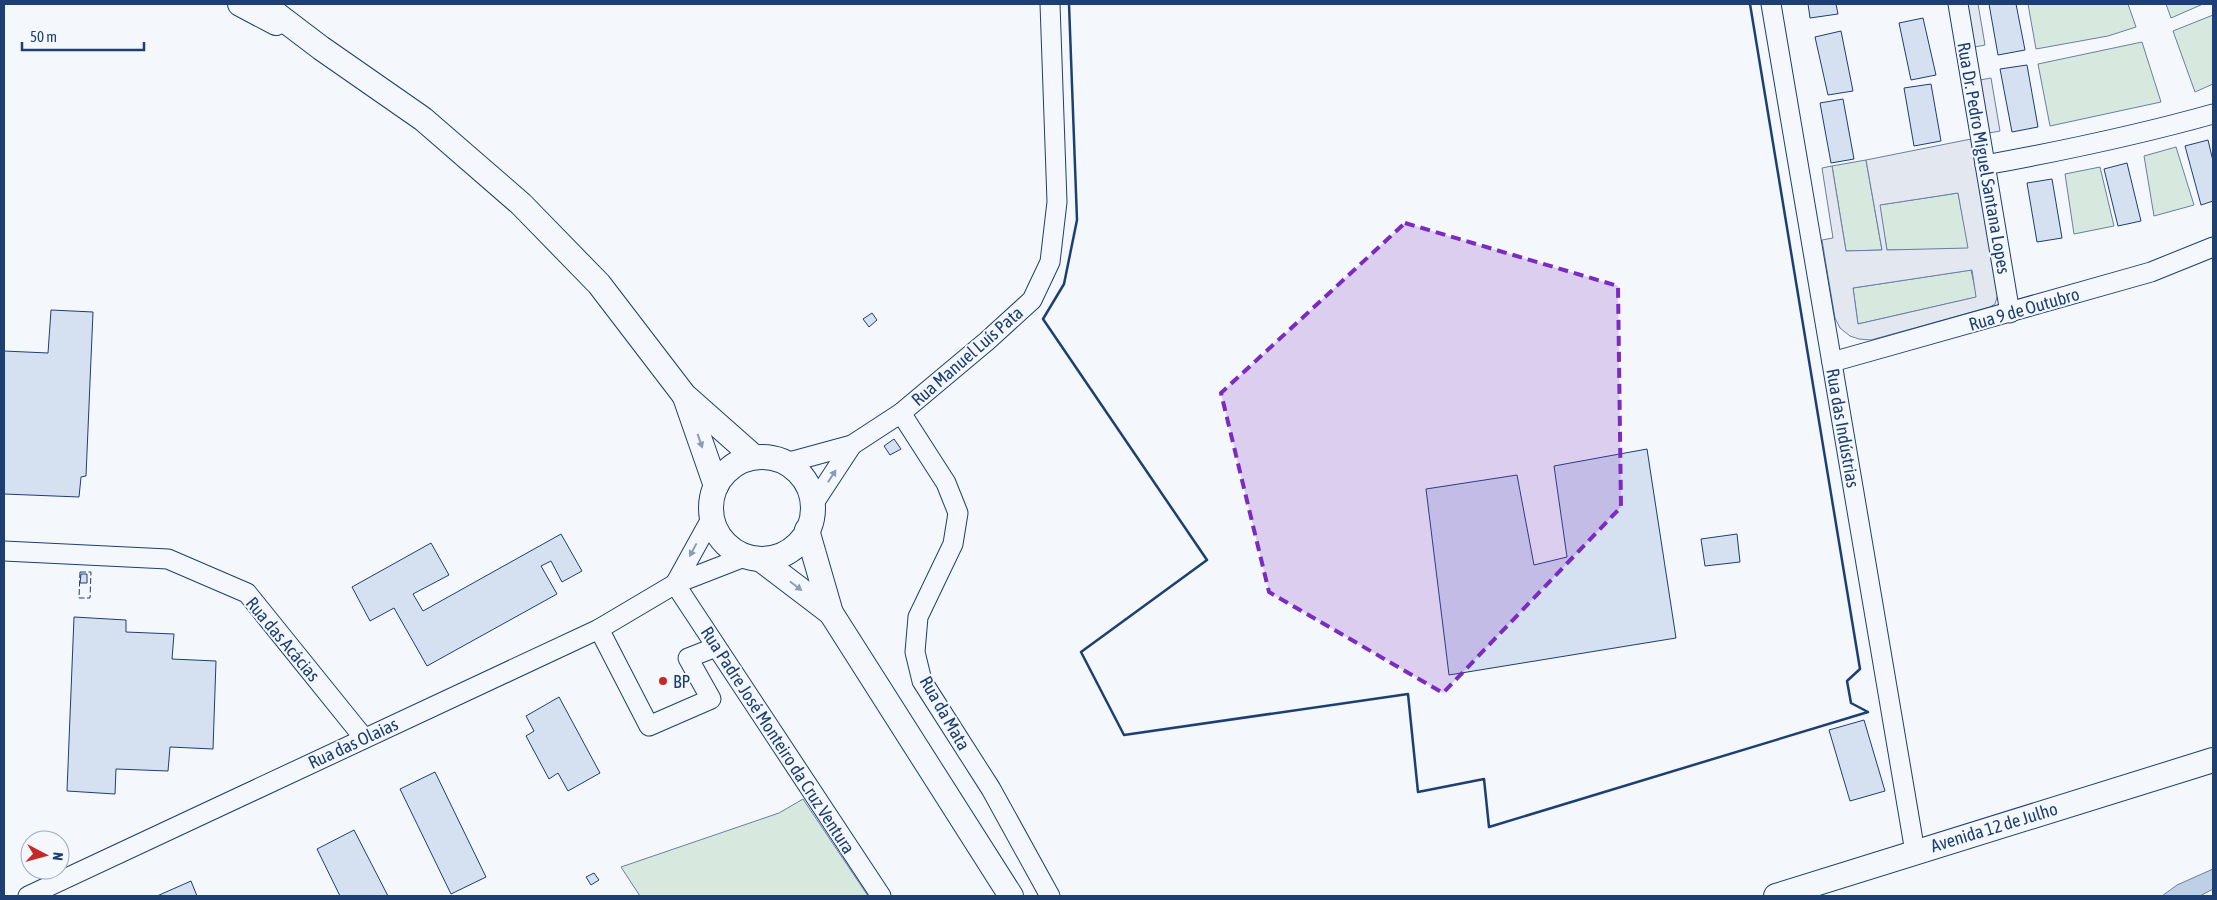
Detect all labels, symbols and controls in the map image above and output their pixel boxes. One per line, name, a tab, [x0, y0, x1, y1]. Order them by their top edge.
scale bar	[22, 20, 145, 52]
text: 50 m	[30, 28, 57, 45]
street label: Rua Dr. Pedro Miguel Santana Lopes	[1953, 41, 2015, 275]
street label: Rua 9 de Outubro	[1966, 283, 2082, 335]
street label: Rua Manuel Luís Pata	[907, 302, 1027, 410]
street label: Rua das Indústrias	[1822, 367, 1864, 489]
one-way arrow	[697, 433, 704, 448]
one-way arrow	[828, 469, 837, 482]
one-way arrow	[689, 543, 697, 558]
one-way arrow	[789, 580, 802, 591]
street label: Rua das Acácias	[242, 593, 324, 685]
street label: Rua Padre José Monteiro da Cruz Ventura	[697, 622, 859, 858]
place label: BP	[673, 671, 691, 692]
street label: Rua da Mata	[915, 672, 975, 754]
marker: BP	[657, 675, 669, 687]
street label: Rua das Olaias	[305, 713, 401, 773]
street label: Avenida 12 de Julho	[1928, 798, 2060, 856]
north arrow	[20, 830, 70, 880]
text: N	[50, 851, 66, 861]

